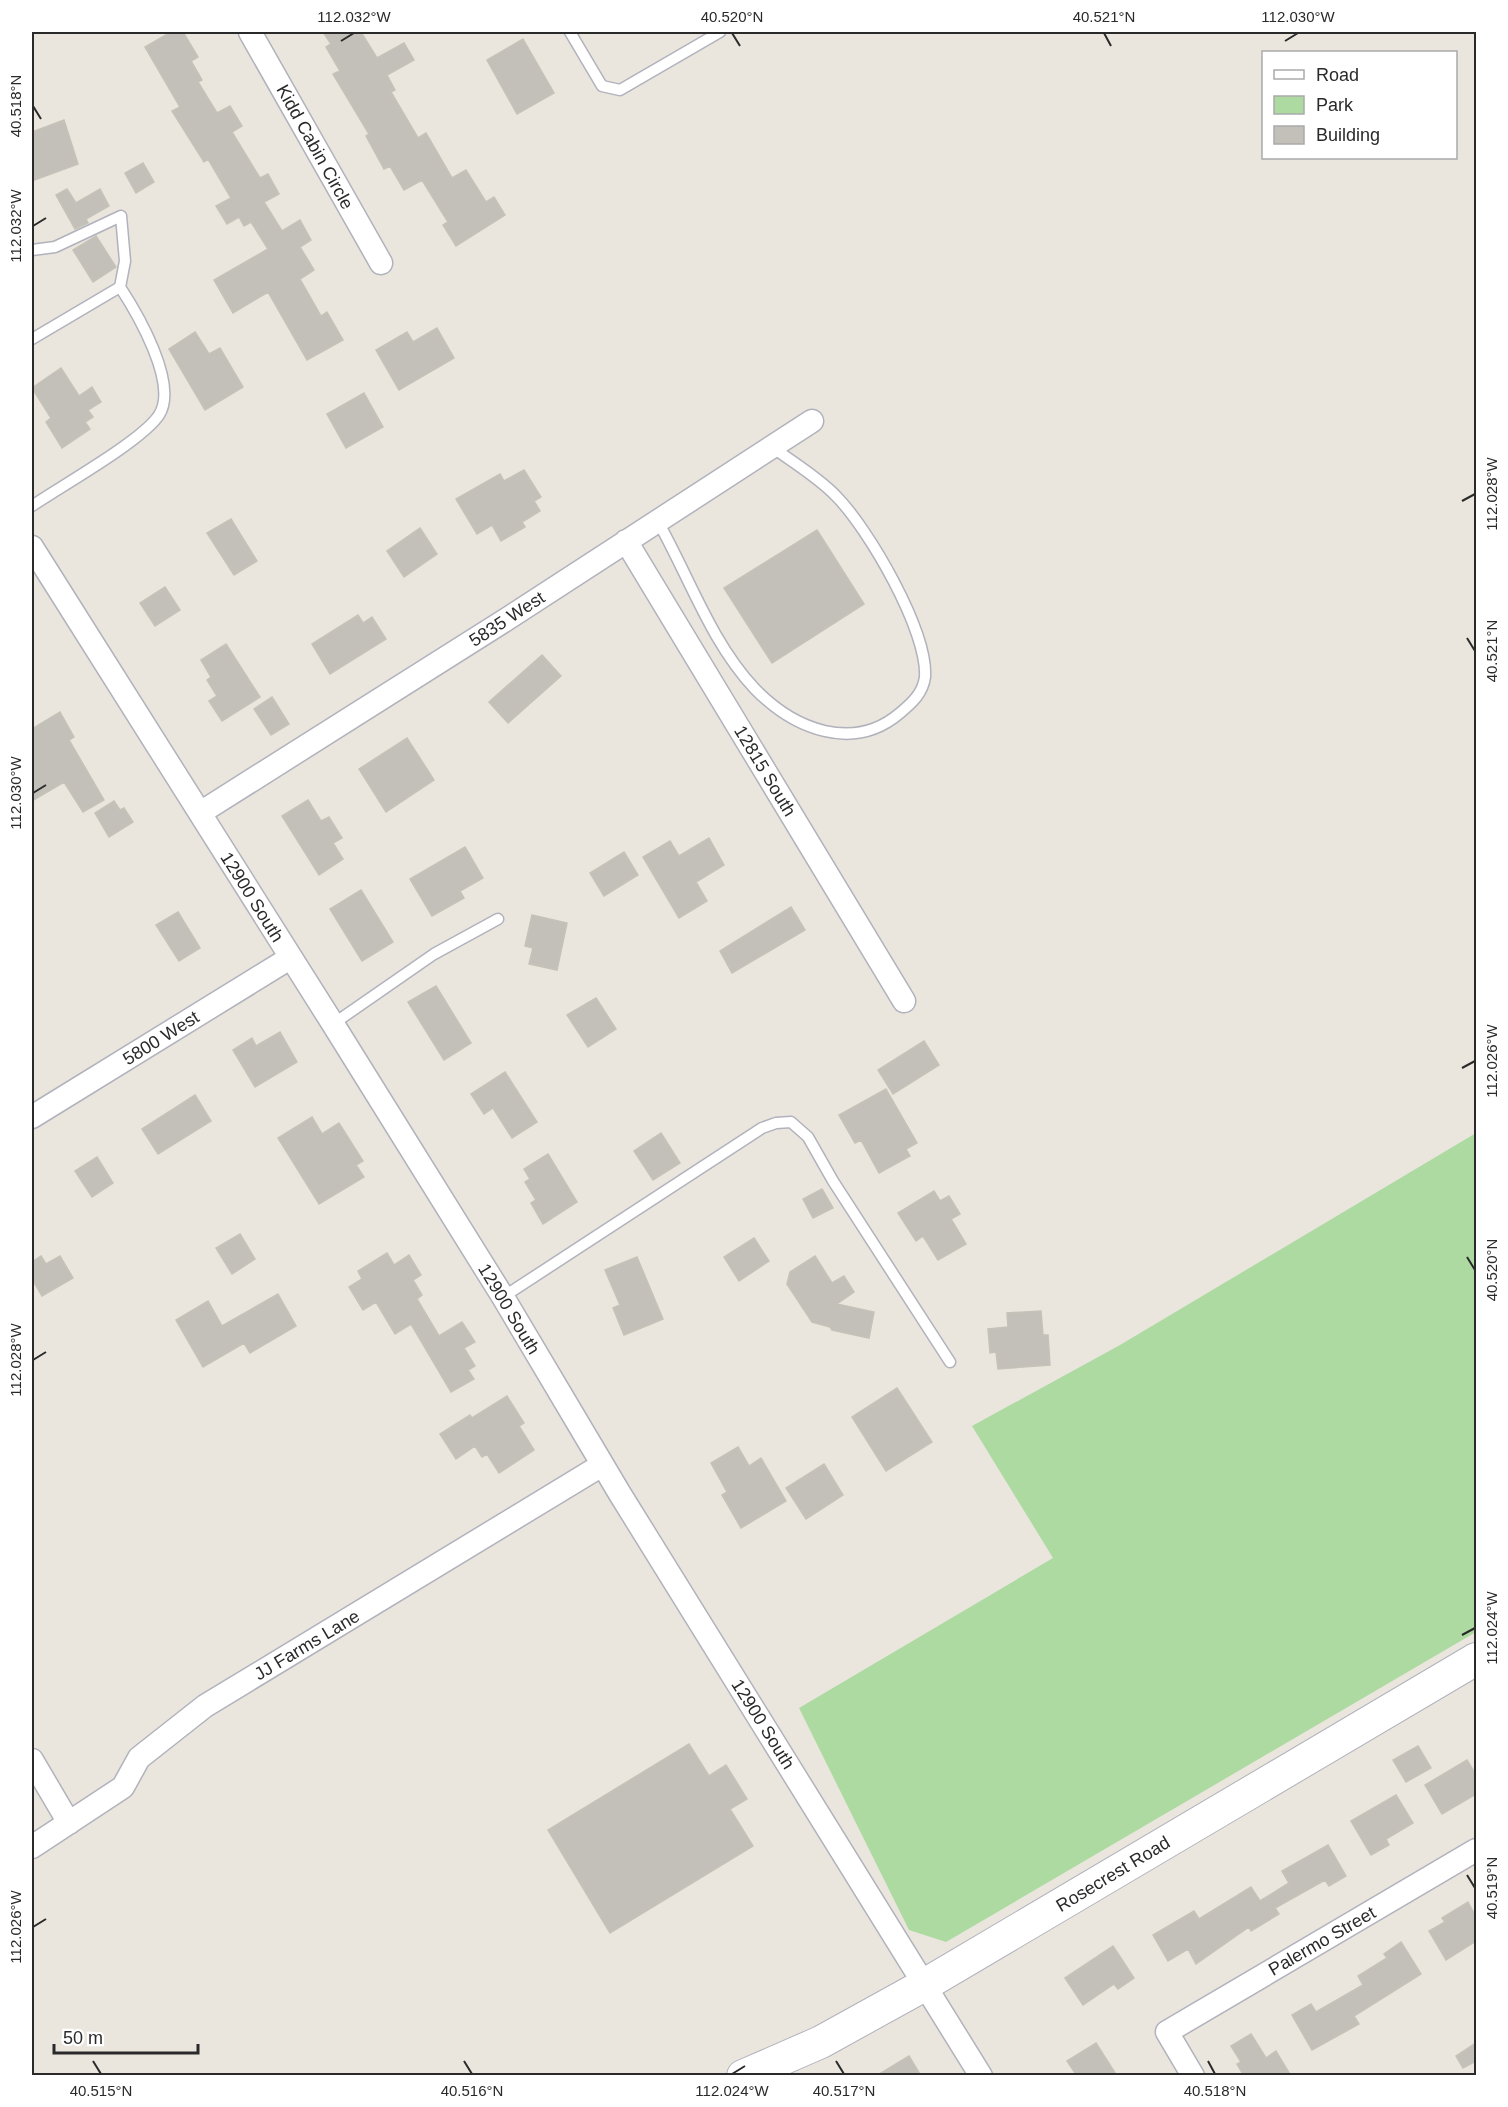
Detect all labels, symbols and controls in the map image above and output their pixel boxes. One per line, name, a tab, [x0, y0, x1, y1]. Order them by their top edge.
text: 112.032°W	[317, 8, 391, 25]
text: 40.520°N	[701, 8, 763, 25]
text: 40.521°N	[1073, 8, 1135, 25]
text: 112.030°W	[1261, 8, 1335, 25]
legend	[1262, 51, 1457, 159]
text: Road	[1316, 65, 1359, 85]
text: 40.518°N	[7, 75, 24, 137]
street label: Kidd Cabin Circle	[273, 81, 357, 213]
text: Park	[1316, 95, 1354, 115]
text: Building	[1316, 125, 1380, 145]
text: 112.032°W	[7, 189, 24, 263]
text: 112.028°W	[1483, 457, 1500, 531]
street label: 5835 West	[466, 587, 548, 651]
text: 40.521°N	[1483, 620, 1500, 682]
street label: 12815 South	[730, 722, 800, 820]
text: 112.030°W	[7, 756, 24, 830]
street label: 12900 South	[216, 848, 288, 946]
street label: 5800 West	[119, 1007, 203, 1069]
text: 112.026°W	[1483, 1024, 1500, 1098]
text: 40.520°N	[1483, 1239, 1500, 1301]
street label: 12900 South	[474, 1260, 544, 1358]
text: 112.028°W	[7, 1323, 24, 1397]
text: 112.024°W	[1483, 1591, 1500, 1665]
street label: JJ Farms Lane	[251, 1606, 363, 1684]
street label: 12900 South	[727, 1675, 799, 1773]
street label: Rosecrest Road	[1053, 1832, 1173, 1916]
text: 40.519°N	[1483, 1857, 1500, 1919]
text: 112.026°W	[7, 1890, 24, 1964]
street label: Palermo Street	[1265, 1902, 1379, 1980]
scale bar	[54, 2017, 198, 2055]
text: 50 m	[63, 2028, 103, 2048]
text: 40.515°N	[70, 2082, 132, 2099]
text: 40.516°N	[441, 2082, 503, 2099]
text: 112.024°W	[695, 2082, 769, 2099]
text: 40.517°N	[813, 2082, 875, 2099]
text: 40.518°N	[1184, 2082, 1246, 2099]

